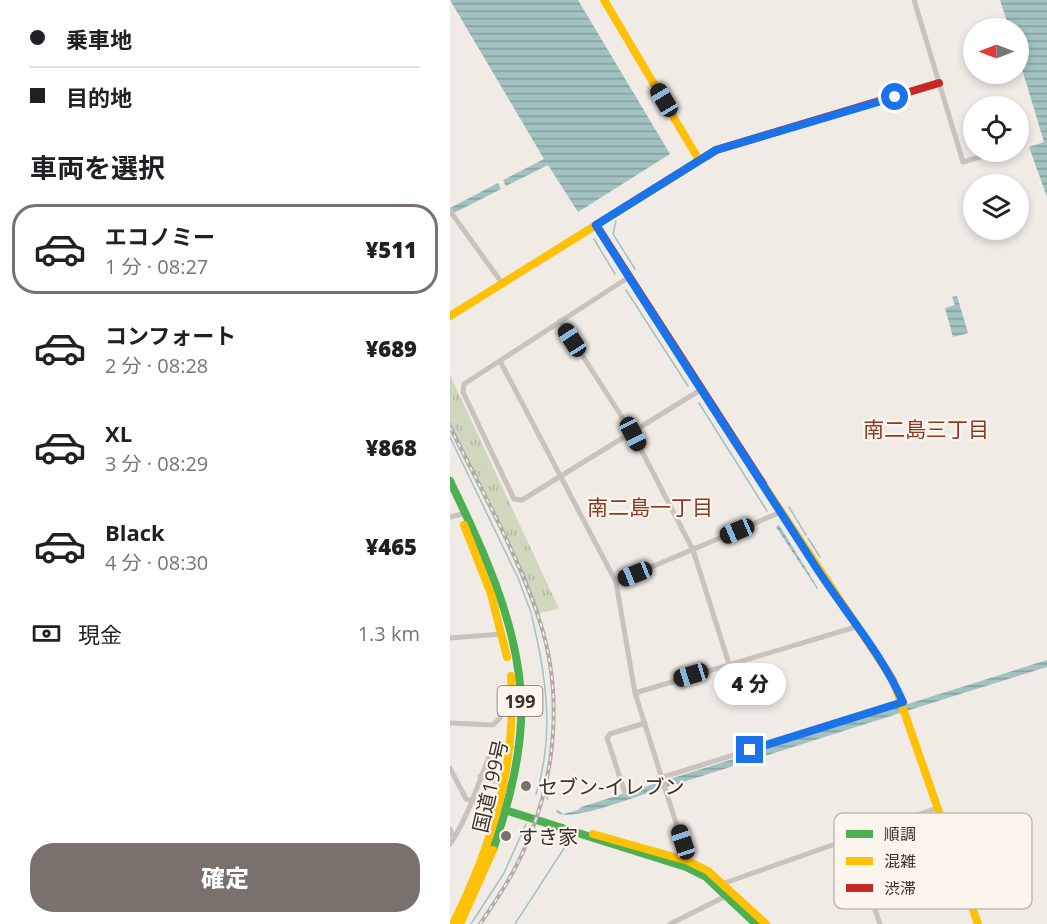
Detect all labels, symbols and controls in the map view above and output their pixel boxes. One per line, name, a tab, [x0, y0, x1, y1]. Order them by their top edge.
north arrow	[963, 18, 1029, 84]
map controls	[963, 18, 1029, 240]
text: 乗車地	[66, 24, 132, 54]
car	[647, 80, 681, 120]
text: 目的地	[66, 82, 132, 112]
route start	[881, 83, 908, 110]
button: locate	[963, 96, 1029, 162]
text: 車両を選択	[30, 149, 165, 186]
button: layers	[963, 174, 1029, 240]
text: エコノミー	[105, 221, 215, 251]
icon: car	[33, 222, 87, 276]
text: ¥511	[365, 234, 417, 264]
text: 1 分 · 08:27	[105, 253, 208, 280]
text: コンフォート	[105, 320, 236, 350]
car	[555, 320, 589, 360]
icon: car	[33, 321, 87, 375]
text: ¥689	[365, 333, 417, 363]
text: 2 分 · 08:28	[105, 352, 208, 379]
car	[617, 414, 649, 454]
district label: 南二島三丁目	[863, 415, 989, 443]
text: XL	[105, 418, 132, 448]
icon: car	[33, 420, 87, 474]
text: ¥868	[365, 432, 417, 462]
text: 3 分 · 08:29	[105, 450, 208, 477]
district label: 南二島一丁目	[587, 493, 713, 521]
car	[717, 516, 757, 546]
text: Black	[105, 517, 165, 547]
icon: car	[33, 519, 87, 573]
text: ¥465	[365, 531, 417, 561]
text: 4 分 · 08:30	[105, 549, 208, 576]
car	[615, 559, 655, 589]
icon: cash	[30, 617, 63, 650]
text: 現金	[78, 619, 122, 649]
text: 1.3 km	[358, 620, 420, 647]
car	[671, 661, 711, 689]
callout: 4 分	[714, 663, 786, 705]
text: 4 分	[732, 670, 768, 697]
road number: 199	[498, 686, 542, 716]
route end	[736, 736, 763, 763]
street label: 国道199号	[466, 737, 514, 835]
place label: セブン-イレブン	[538, 773, 684, 800]
marker: セブン-イレブン	[519, 779, 533, 793]
legend	[834, 813, 1032, 909]
car	[669, 822, 697, 862]
place label: すき家	[518, 823, 578, 850]
text: 順調	[884, 823, 916, 845]
marker: すき家	[499, 829, 513, 843]
button: 確定	[30, 843, 420, 912]
text: 混雑	[884, 850, 916, 872]
text: 渋滞	[884, 877, 916, 899]

